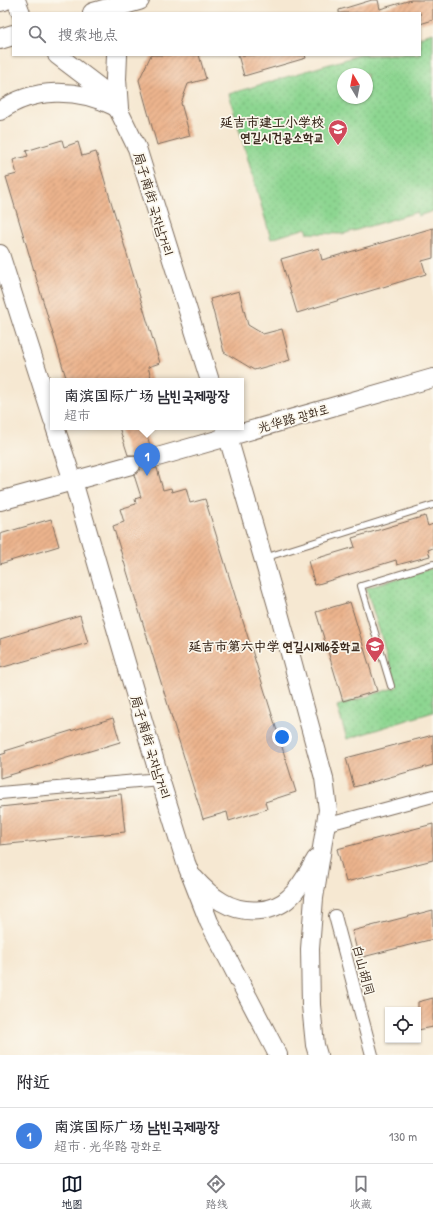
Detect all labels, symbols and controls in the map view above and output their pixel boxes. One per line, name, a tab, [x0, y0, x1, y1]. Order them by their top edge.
search box	[12, 12, 421, 56]
icon: search	[26, 23, 48, 45]
text: 搜索地点	[58, 24, 118, 45]
north arrow	[337, 68, 373, 104]
place label: 延吉市建工小学校 연길시건공소학교	[220, 113, 324, 146]
school or university icon: 延吉市建工小学校 연길시건공소학교	[327, 118, 349, 146]
street label: 局子南街 국자남거리	[130, 150, 178, 258]
popup	[50, 378, 244, 430]
text: 南滨国际广场 남빈국제광장	[64, 385, 230, 406]
street label: 光华路 광화로	[255, 399, 331, 437]
text: 超市	[64, 406, 90, 424]
pin: 1	[134, 443, 160, 476]
school or university icon: 延吉市第六中学 연길시제6중학교	[364, 635, 386, 663]
place label: 延吉市第六中学 연길시제6중학교	[189, 637, 361, 655]
street label: 局子南街 국자남거리	[127, 693, 175, 801]
your location	[272, 727, 292, 747]
street label: 白山胡同	[349, 943, 379, 997]
map controls	[385, 1007, 421, 1043]
button: locate	[385, 1007, 421, 1043]
text: 附近	[16, 1070, 50, 1093]
text: 南滨国际广场 남빈국제광장	[54, 1116, 220, 1137]
text: 1	[27, 1127, 31, 1145]
text: 130 m	[389, 1127, 417, 1145]
text: 超市 · 光华路 광화로	[54, 1137, 162, 1155]
tab: 地图	[61, 1173, 83, 1211]
tab: 路线	[205, 1173, 227, 1211]
tab: 收藏	[350, 1173, 372, 1211]

